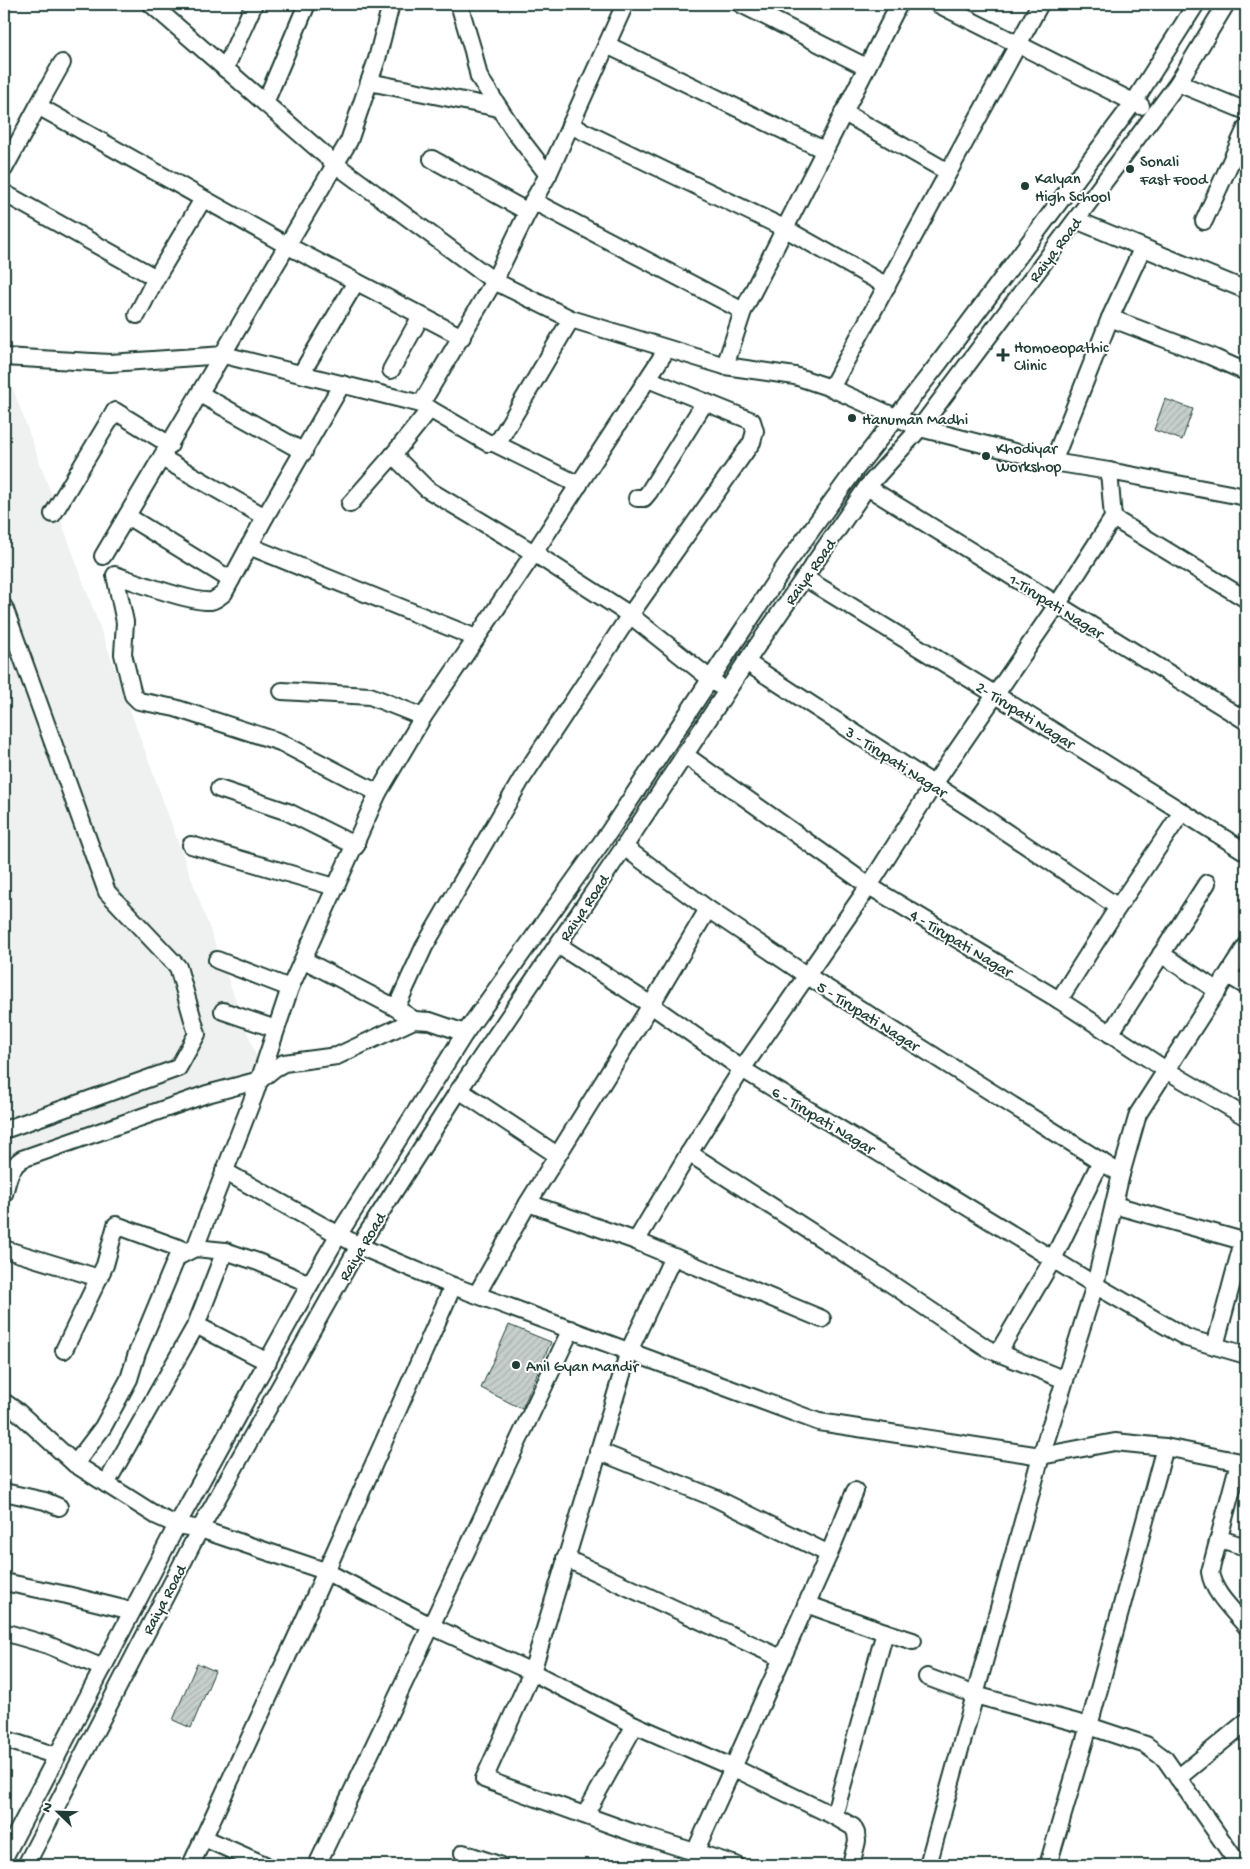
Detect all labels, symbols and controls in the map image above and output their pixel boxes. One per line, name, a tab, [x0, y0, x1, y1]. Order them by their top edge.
place label: Sonali Fast Food	[1139, 154, 1209, 191]
marker: Sonali Fast Food	[1124, 163, 1136, 175]
place label: Kalyan High School	[1035, 171, 1111, 208]
marker: Kalyan High School	[1019, 180, 1031, 192]
street label: Raiya Road	[1026, 214, 1088, 287]
place label: Homoeopathic Clinic	[1014, 340, 1109, 377]
marker: Homoeopathic Clinic	[996, 348, 1010, 362]
marker: Hanuman Madhi	[846, 412, 858, 424]
place label: Hanuman Madhi	[862, 412, 968, 431]
place label: Khodiyar Workshop	[996, 441, 1061, 478]
marker: Khodiyar Workshop	[980, 450, 992, 462]
street label: Raiya Road	[782, 535, 842, 610]
street label: 1-Tirupati Nagar	[1004, 571, 1107, 645]
street label: 2- Tirupati Nagar	[971, 679, 1078, 756]
street label: 3 - Tirupati Nagar	[840, 723, 951, 805]
street label: Raiya Road	[557, 871, 616, 946]
street label: 4 - Tirupati Nagar	[905, 907, 1016, 984]
street label: 5 - Tirupati Nagar	[812, 979, 923, 1058]
street label: 6 - Tirupati Nagar	[767, 1084, 878, 1161]
street label: Raiya Road	[336, 1209, 393, 1285]
marker: Anil Gyan Mandir	[510, 1359, 522, 1371]
place label: Anil Gyan Mandir	[526, 1359, 639, 1378]
street label: Raiya Road	[140, 1561, 193, 1639]
north arrow	[32, 1786, 82, 1836]
text: N	[39, 1800, 58, 1815]

